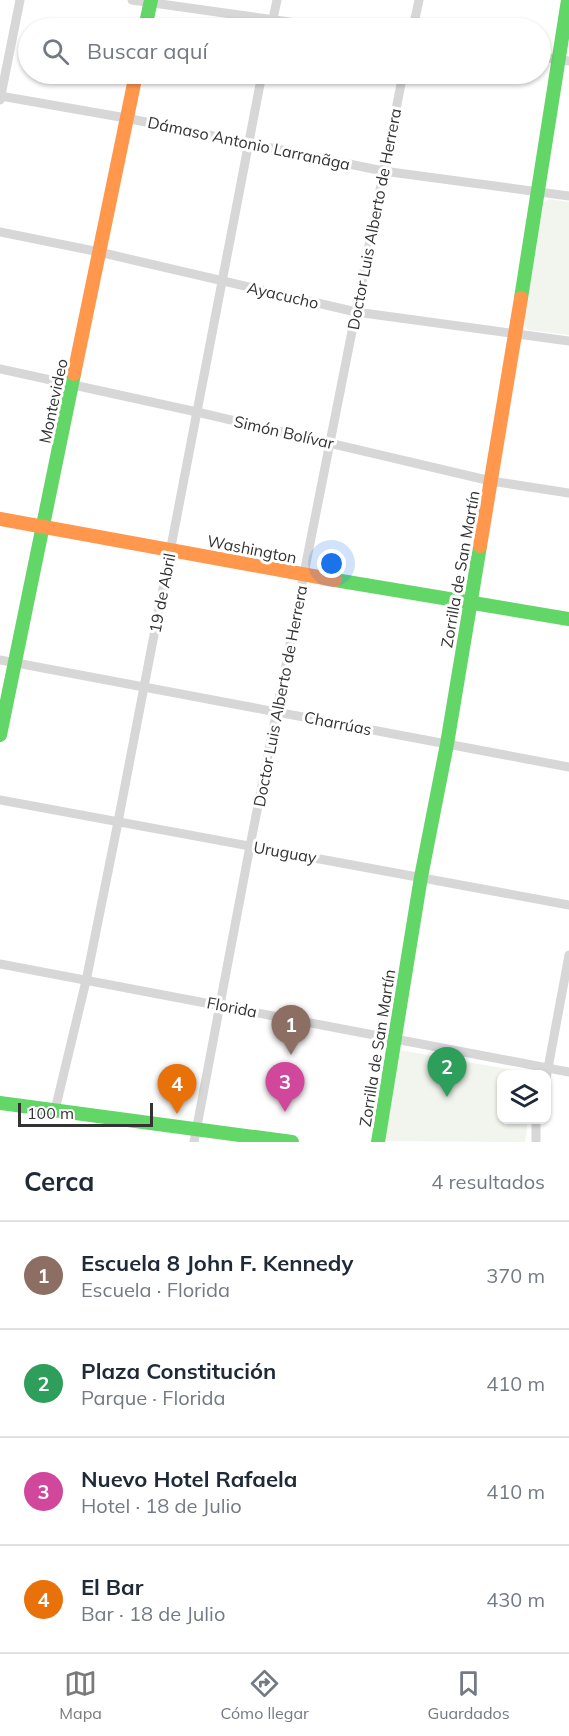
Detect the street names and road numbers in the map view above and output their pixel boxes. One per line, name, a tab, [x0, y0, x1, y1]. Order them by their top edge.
street label: Doctor Luis Alberto de Herrera	[343, 107, 405, 331]
street label: Dámaso Antonio Larranãga	[146, 112, 352, 174]
street label: Ayacucho	[245, 277, 321, 313]
street label: Montevideo	[34, 357, 72, 445]
street label: Simón Bolívar	[232, 411, 336, 453]
street label: Zorrilla de San Martín	[436, 489, 484, 649]
street label: Washington	[206, 531, 298, 567]
street label: 19 de Abril	[144, 552, 180, 634]
street label: Doctor Luis Alberto de Herrera	[249, 584, 311, 808]
street label: Charrúas	[303, 707, 373, 739]
street label: Uruguay	[252, 837, 319, 867]
street label: Zorrilla de San Martín	[355, 968, 399, 1128]
street label: Florida	[205, 992, 259, 1022]

